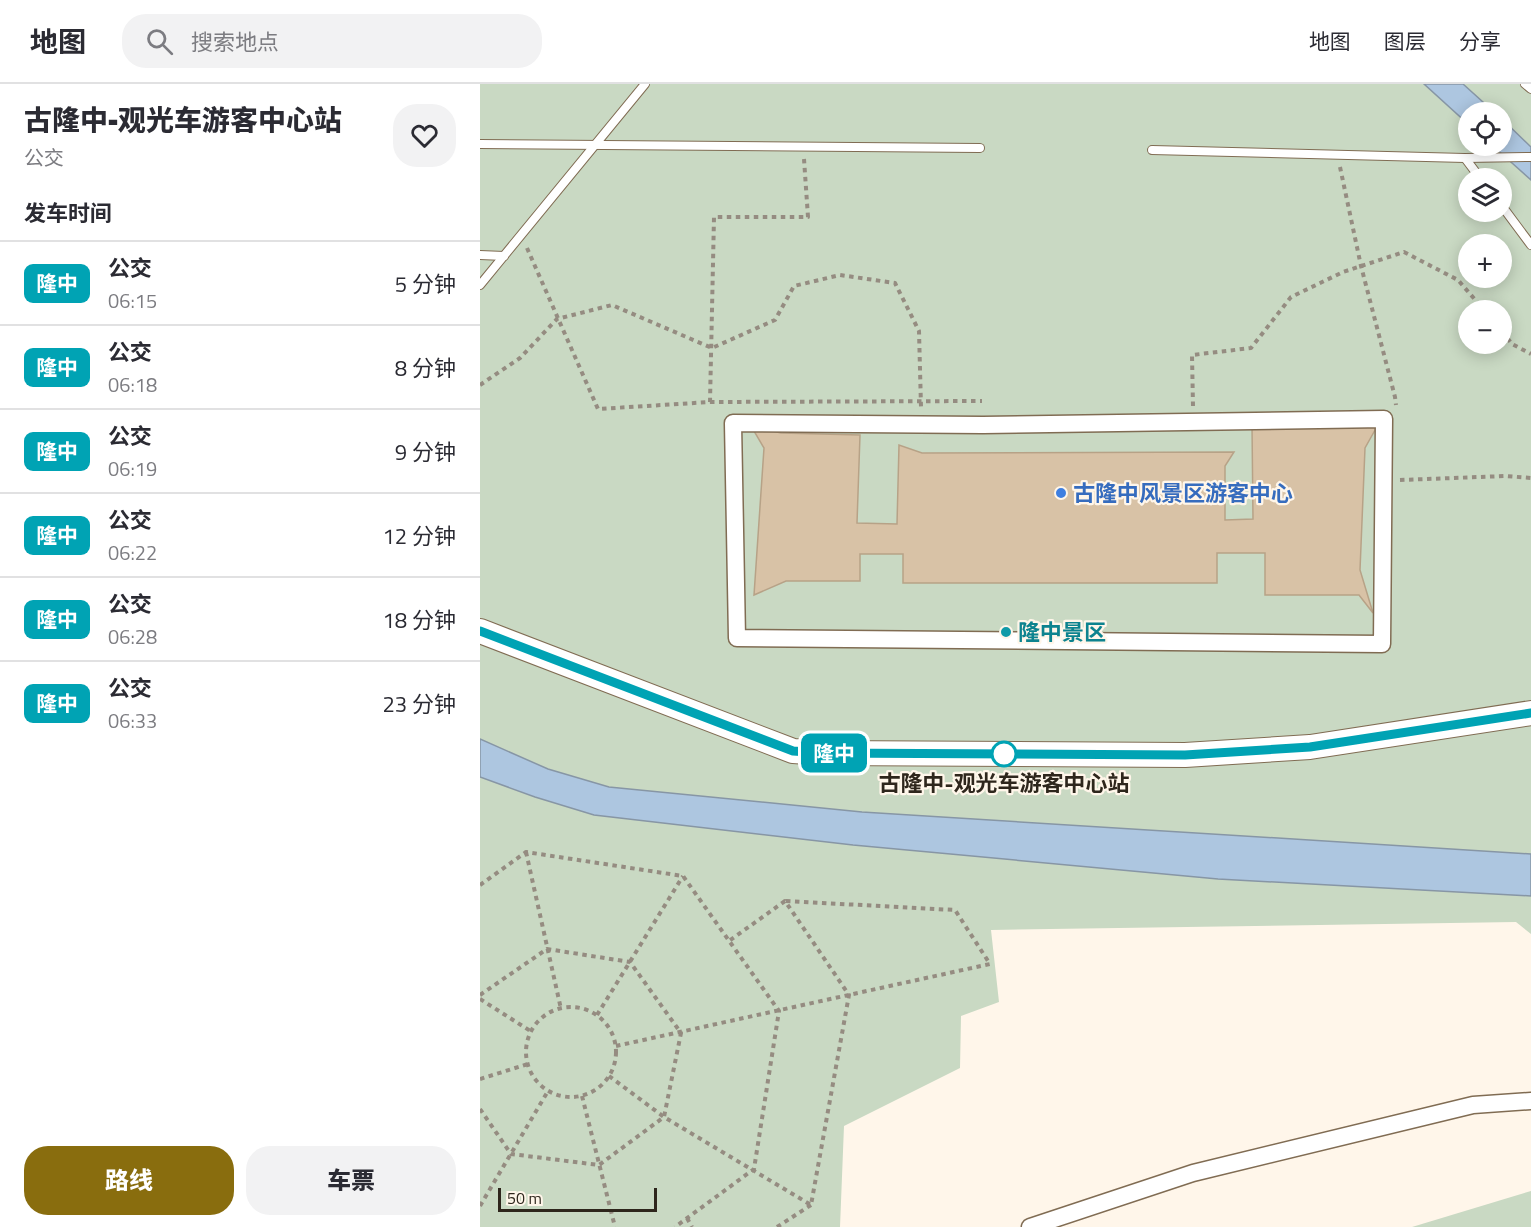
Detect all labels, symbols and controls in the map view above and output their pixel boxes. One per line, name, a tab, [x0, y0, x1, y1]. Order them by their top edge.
search box	[122, 14, 542, 68]
text: 地图	[30, 20, 86, 63]
icon: search	[143, 25, 176, 58]
text: 搜索地点	[191, 25, 279, 59]
text: 地图	[1309, 25, 1351, 57]
text: 图层	[1384, 25, 1426, 57]
text: 分享	[1459, 25, 1501, 57]
text: 古隆中-观光车游客中心站	[24, 98, 342, 141]
map controls	[1458, 102, 1512, 354]
button: locate	[1458, 102, 1512, 156]
button: heart	[393, 104, 456, 167]
text: 公交	[24, 142, 64, 173]
button: layers	[1458, 168, 1512, 222]
text: 发车时间	[24, 196, 112, 230]
button: +	[1458, 234, 1512, 288]
text: 公交	[108, 251, 152, 285]
text: 隆中	[36, 267, 78, 299]
text: 5 分钟	[395, 267, 456, 301]
text: 06:15	[108, 285, 157, 316]
button: −	[1458, 300, 1512, 354]
text: 公交	[108, 335, 152, 369]
text: 隆中	[36, 351, 78, 383]
text: 8 分钟	[395, 351, 456, 385]
text: 06:18	[108, 369, 157, 400]
text: 公交	[108, 419, 152, 453]
text: 隆中	[36, 435, 78, 467]
text: 9 分钟	[395, 435, 456, 469]
text: 06:19	[108, 453, 157, 484]
place label: 古隆中风景区游客中心	[1073, 476, 1293, 510]
marker: 古隆中风景区游客中心	[1054, 486, 1068, 500]
text: 公交	[108, 503, 152, 537]
text: 隆中	[36, 519, 78, 551]
text: 12 分钟	[383, 519, 456, 553]
text: 06:22	[108, 537, 157, 568]
text: 公交	[108, 587, 152, 621]
text: 隆中	[36, 603, 78, 635]
text: 18 分钟	[383, 603, 456, 637]
place label: 隆中景区	[1018, 615, 1106, 649]
text: 06:28	[108, 621, 157, 652]
marker: 隆中景区	[999, 625, 1013, 639]
text: 公交	[108, 671, 152, 705]
text: 隆中	[36, 687, 78, 719]
text: 23 分钟	[383, 687, 456, 721]
text: 06:33	[108, 705, 157, 736]
line badge: 隆中	[807, 734, 861, 772]
text: 隆中	[813, 737, 855, 769]
marker: 古隆中-观光车游客中心站	[991, 741, 1017, 767]
place label: 古隆中-观光车游客中心站	[879, 766, 1129, 800]
button: 路线	[24, 1146, 234, 1215]
button: 车票	[246, 1146, 456, 1215]
scale bar	[498, 1185, 657, 1212]
text: 50 m	[507, 1186, 542, 1210]

